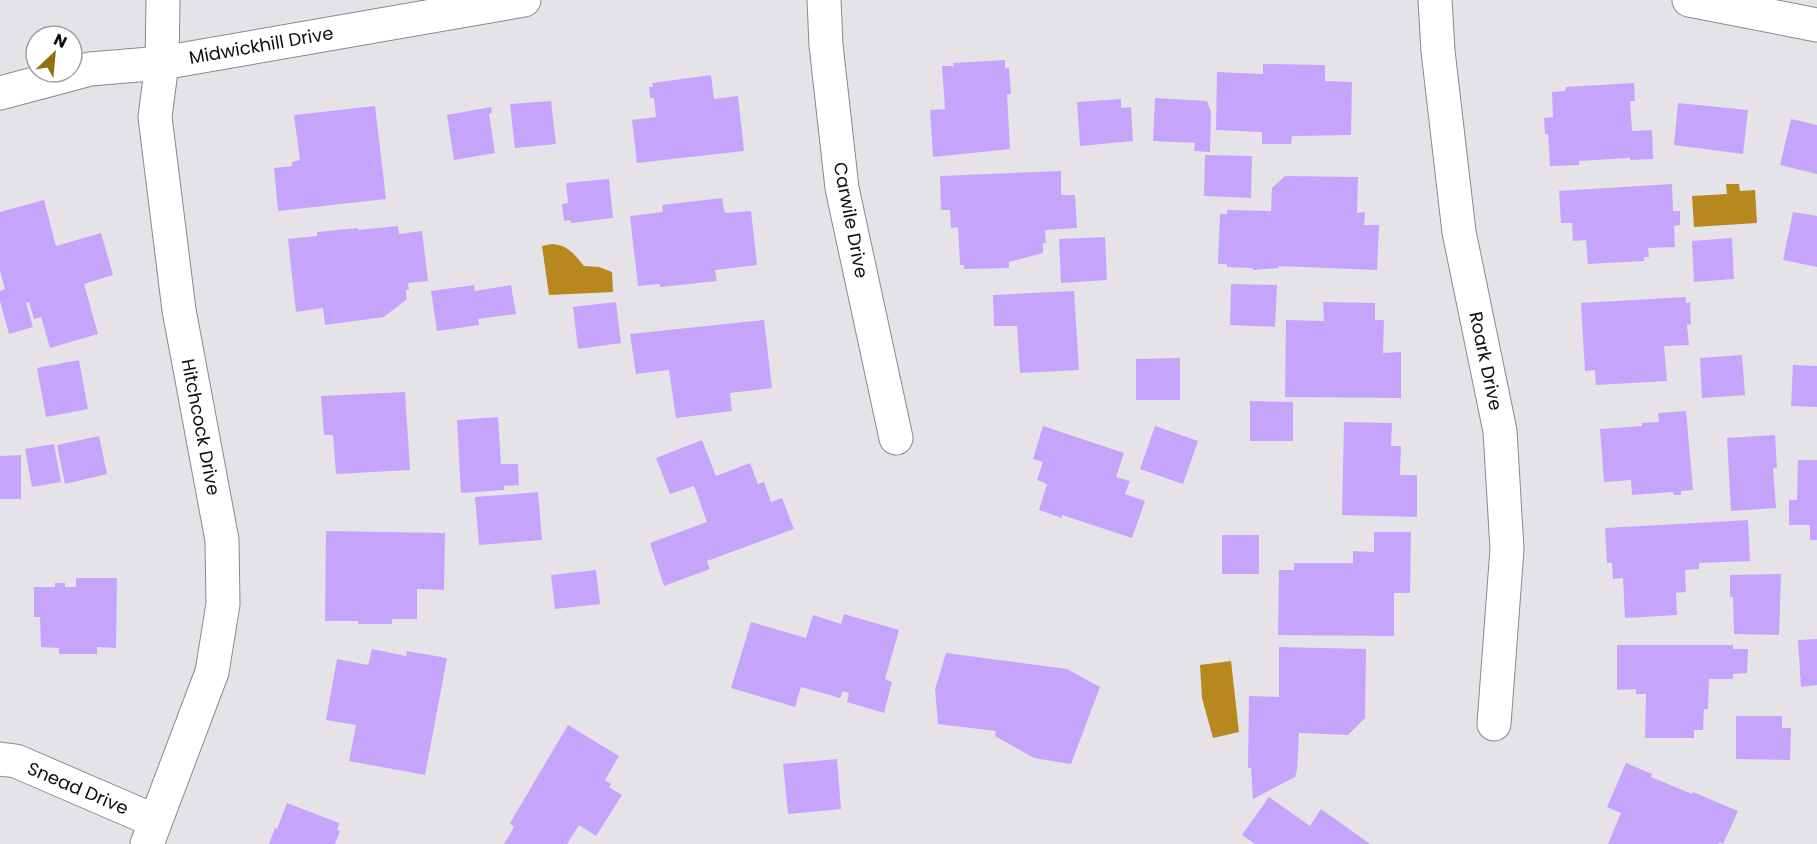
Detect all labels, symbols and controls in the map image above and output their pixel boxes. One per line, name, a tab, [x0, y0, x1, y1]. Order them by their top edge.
street label: Midwickhill Drive	[187, 20, 335, 70]
north arrow	[24, 24, 84, 84]
text: N	[50, 28, 71, 54]
street label: Carwile Drive	[828, 160, 874, 280]
street label: Roark Drive	[1463, 309, 1509, 413]
street label: Hitchcock Drive	[176, 357, 226, 497]
street label: Snead Drive	[24, 755, 132, 821]

